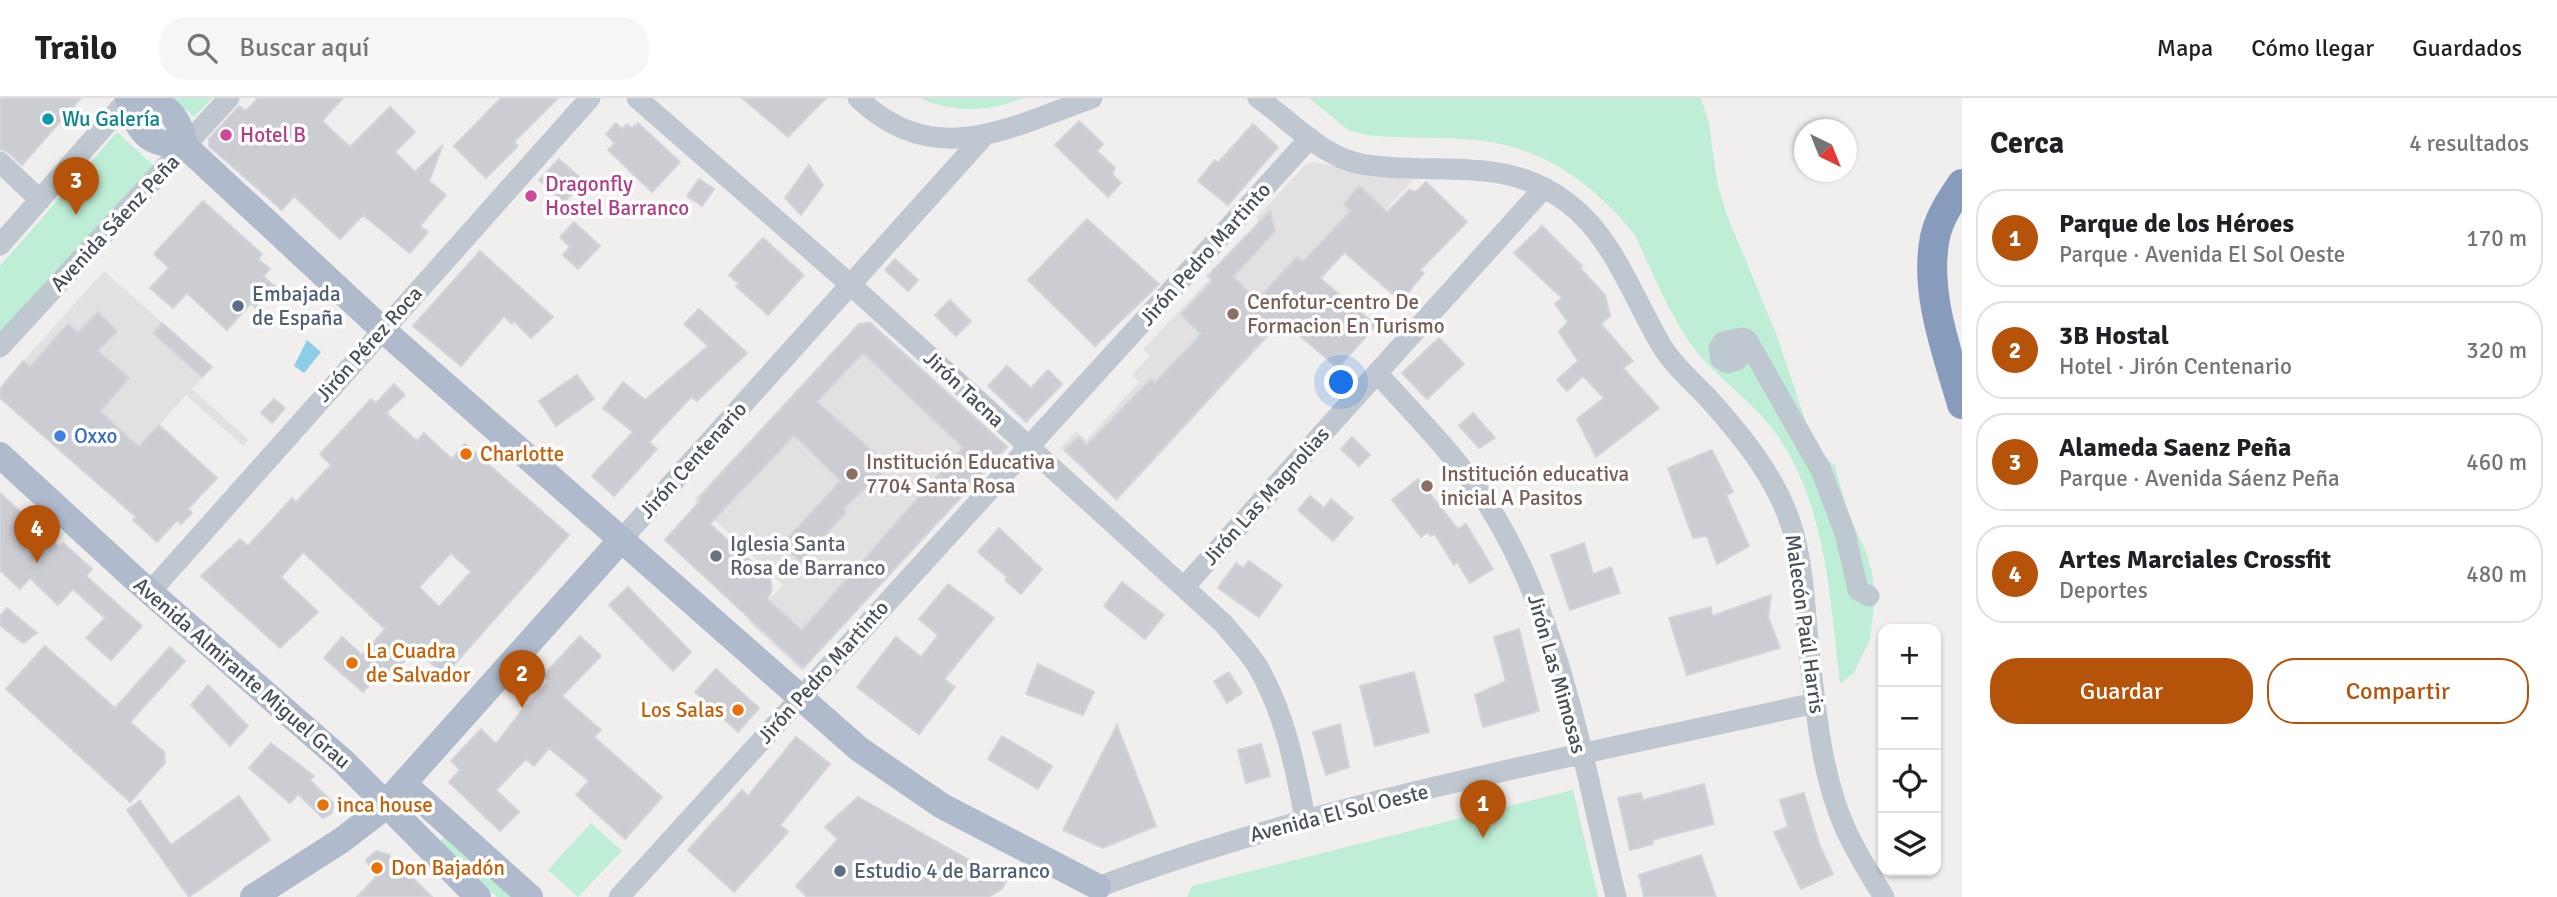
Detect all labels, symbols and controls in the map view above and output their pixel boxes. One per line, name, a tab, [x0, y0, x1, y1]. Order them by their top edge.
search box	[159, 17, 649, 80]
text: Trailo	[35, 28, 117, 69]
icon: search	[183, 29, 221, 67]
text: Buscar aquí	[239, 32, 369, 64]
text: Mapa	[2157, 33, 2213, 63]
text: Cómo llegar	[2251, 33, 2374, 63]
text: Guardados	[2412, 33, 2522, 63]
place label: Wu Galería	[62, 106, 160, 132]
marker: Wu Galería	[40, 111, 56, 127]
north arrow	[1794, 119, 1857, 182]
place label: Hotel B	[240, 122, 306, 148]
text: Cerca	[1990, 125, 2064, 162]
marker: Hotel B	[218, 127, 234, 143]
text: 4 resultados	[2409, 129, 2529, 158]
street label: Avenida Sáenz Peña	[45, 149, 185, 297]
pin: 3	[53, 157, 99, 215]
place label: Dragonfly Hostel Barranco	[545, 171, 689, 221]
street label: Jirón Pedro Martinto	[1134, 177, 1276, 331]
marker: Dragonfly Hostel Barranco	[523, 188, 539, 204]
text: Parque de los Héroes	[2059, 208, 2294, 240]
text: 1	[2009, 224, 2021, 253]
text: 170 m	[2466, 224, 2527, 253]
text: Parque · Avenida El Sol Oeste	[2059, 240, 2345, 269]
place label: Embajada de España	[252, 281, 343, 331]
street label: Jirón Pérez Roca	[310, 281, 428, 407]
place label: Cenfotur-centro De Formacion En Turismo	[1247, 289, 1445, 339]
marker: Embajada de España	[230, 298, 246, 314]
marker: Cenfotur-centro De Formacion En Turismo	[1225, 306, 1241, 322]
text: 3B Hostal	[2059, 320, 2169, 352]
text: 2	[2009, 336, 2021, 365]
text: 320 m	[2466, 336, 2527, 365]
street label: Jirón Tacna	[918, 345, 1010, 433]
text: Hotel · Jirón Centenario	[2059, 352, 2292, 381]
your location	[1324, 365, 1358, 399]
street label: Jirón Centenario	[634, 396, 752, 524]
street label: Jirón Las Magnolias	[1197, 421, 1335, 571]
place label: Oxxo	[74, 423, 117, 449]
marker: Oxxo	[52, 428, 68, 444]
text: Alameda Saenz Peña	[2059, 432, 2291, 464]
place label: Charlotte	[480, 441, 564, 467]
marker: Charlotte	[458, 446, 474, 462]
text: 3	[2009, 448, 2021, 477]
text: 460 m	[2466, 448, 2527, 477]
place label: Institución Educativa 7704 Santa Rosa	[866, 449, 1055, 499]
place label: Institución educativa inicial A Pasitos	[1441, 461, 1629, 511]
text: Parque · Avenida Sáenz Peña	[2059, 464, 2340, 493]
marker: Institución Educativa 7704 Santa Rosa	[844, 466, 860, 482]
marker: Institución educativa inicial A Pasitos	[1419, 478, 1435, 494]
pin: 4	[14, 505, 60, 563]
place label: Iglesia Santa Rosa de Barranco	[730, 531, 885, 581]
street label: Malecón Paúl Harris	[1780, 533, 1830, 715]
text: Artes Marciales Crossfit	[2059, 544, 2331, 576]
marker: Iglesia Santa Rosa de Barranco	[708, 548, 724, 564]
text: 4	[2009, 560, 2021, 589]
text: 480 m	[2466, 560, 2527, 589]
street label: Avenida Almirante Miguel Grau	[128, 572, 356, 774]
text: Deportes	[2059, 576, 2148, 605]
street label: Jirón Las Mimosas	[1522, 592, 1592, 756]
street label: Jirón Pedro Martinto	[752, 595, 894, 749]
map controls	[1878, 624, 1941, 876]
button: +	[1878, 624, 1941, 687]
place label: La Cuadra de Salvador	[366, 638, 471, 688]
pin: 2	[499, 650, 545, 708]
marker: La Cuadra de Salvador	[344, 655, 360, 671]
button: Guardar	[1990, 658, 2253, 724]
button: Compartir	[2267, 658, 2529, 724]
button: −	[1878, 687, 1941, 750]
place label: Los Salas	[641, 697, 724, 723]
marker: Los Salas	[730, 702, 746, 718]
button: locate	[1878, 750, 1941, 813]
street label: Avenida El Sol Oeste	[1247, 778, 1431, 848]
pin: 1	[1460, 780, 1506, 838]
place label: inca house	[337, 792, 433, 818]
marker: inca house	[315, 797, 331, 813]
button: layers	[1878, 813, 1941, 876]
place label: Don Bajadón	[391, 855, 505, 881]
place label: Estudio 4 de Barranco	[854, 858, 1050, 884]
marker: Don Bajadón	[369, 860, 385, 876]
marker: Estudio 4 de Barranco	[832, 863, 848, 879]

